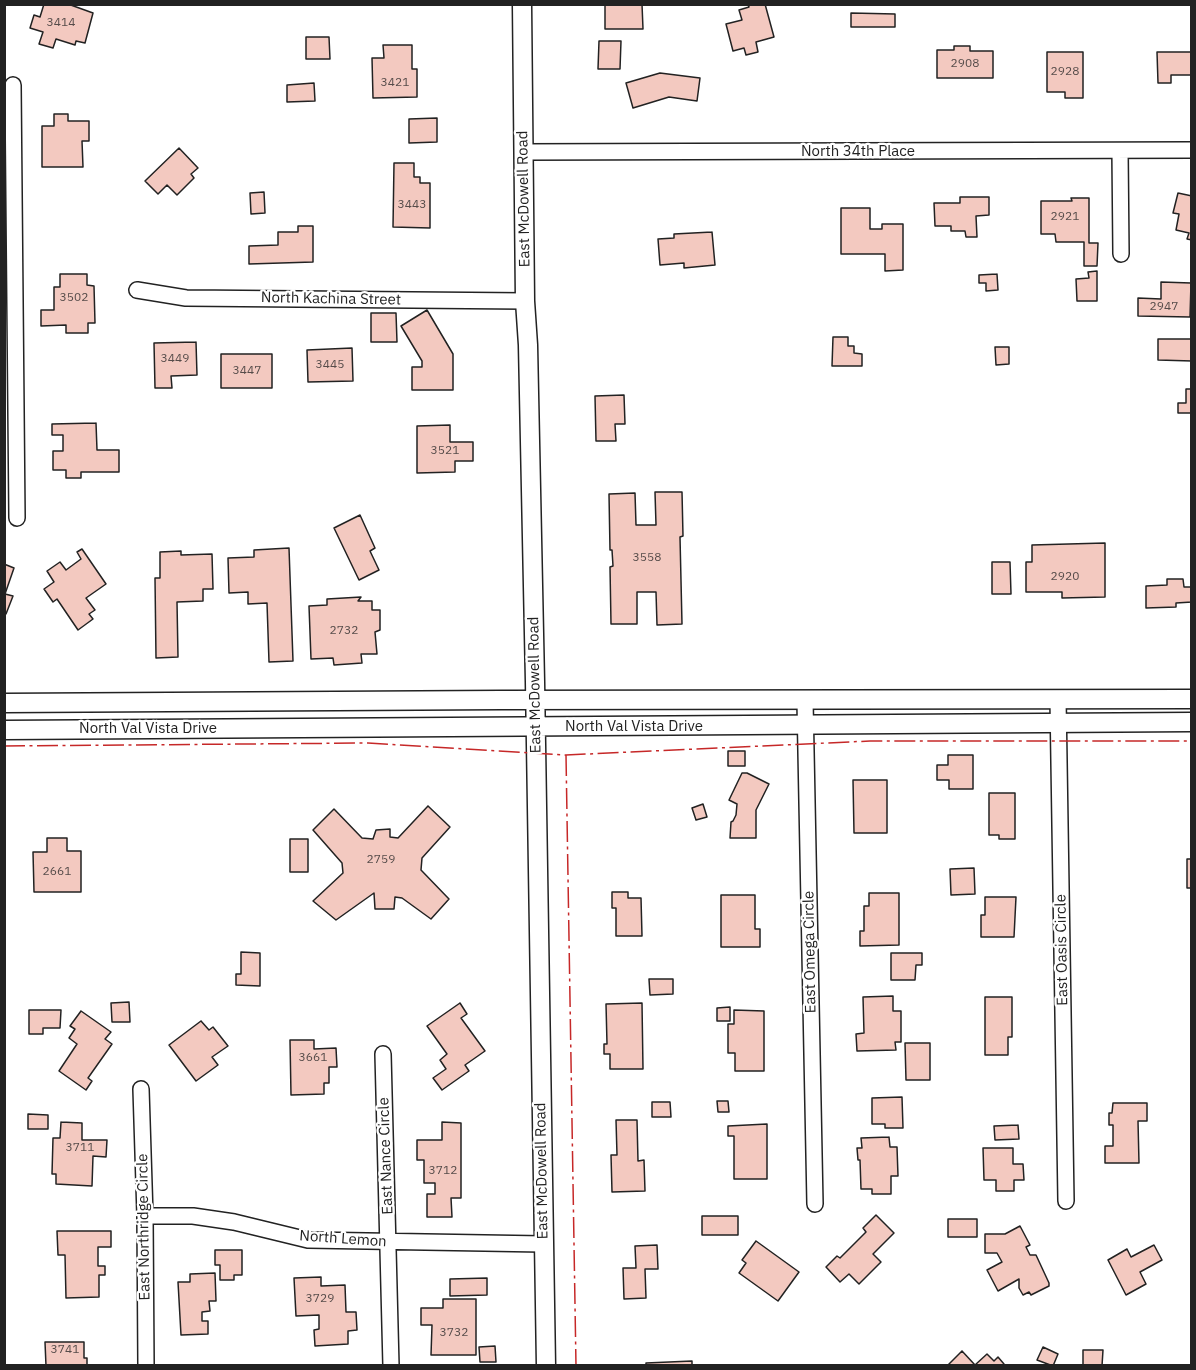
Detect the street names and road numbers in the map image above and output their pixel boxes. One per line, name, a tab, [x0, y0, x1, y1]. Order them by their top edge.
street label: East McDowell Road	[514, 131, 534, 267]
street label: North 34th Place	[801, 143, 915, 161]
street label: North Kachina Street	[261, 289, 401, 309]
street label: East McDowell Road	[525, 617, 545, 753]
street label: North Val Vista Drive	[565, 718, 703, 736]
street label: North Val Vista Drive	[79, 720, 217, 738]
street label: East Omega Circle	[800, 891, 820, 1013]
street label: East Oasis Circle	[1052, 894, 1072, 1006]
street label: East Nance Circle	[375, 1097, 397, 1215]
street label: East McDowell Road	[532, 1103, 552, 1239]
street label: East Northridge Circle	[134, 1153, 154, 1301]
street label: North Lemon	[299, 1227, 387, 1251]

